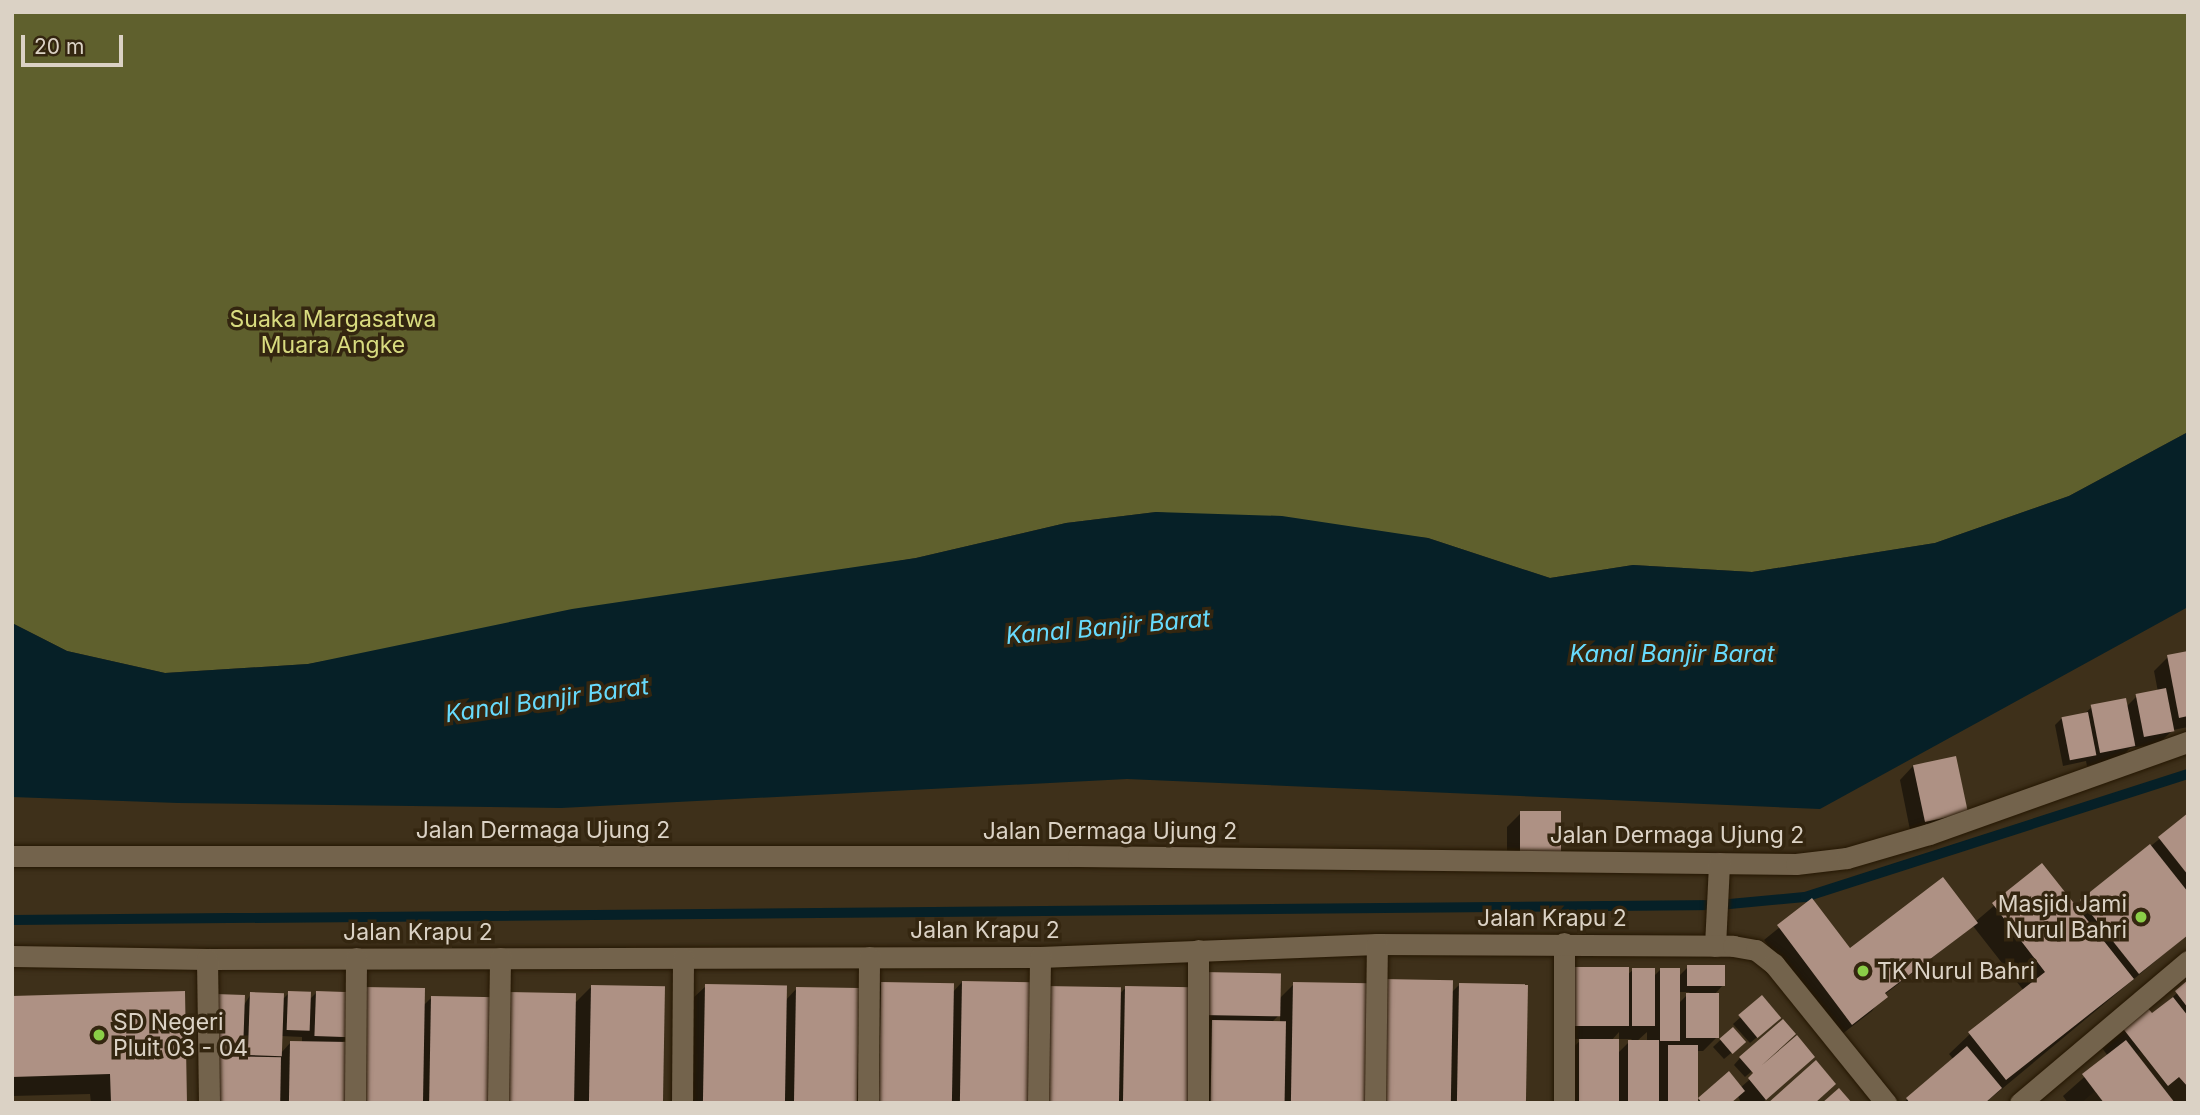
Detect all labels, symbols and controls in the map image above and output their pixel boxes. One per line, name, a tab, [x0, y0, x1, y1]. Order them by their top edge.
scale bar	[24, 21, 126, 65]
text: 20 m	[34, 34, 84, 59]
park label: Suaka Margasatwa Muara Angke	[230, 305, 436, 359]
water label: Kanal Banjir Barat	[1005, 604, 1211, 650]
water label: Kanal Banjir Barat	[1569, 640, 1775, 668]
water label: Kanal Banjir Barat	[443, 671, 651, 729]
street label: Jalan Dermaga Ujung 2	[416, 816, 670, 844]
street label: Jalan Dermaga Ujung 2	[983, 817, 1237, 845]
street label: Jalan Dermaga Ujung 2	[1550, 821, 1804, 849]
place label: Masjid Jami Nurul Bahri	[1998, 890, 2127, 944]
street label: Jalan Krapu 2	[1477, 904, 1627, 932]
marker: Masjid Jami Nurul Bahri	[2133, 909, 2149, 925]
street label: Jalan Krapu 2	[910, 916, 1060, 944]
street label: Jalan Krapu 2	[343, 918, 493, 946]
place label: TK Nurul Bahri	[1877, 957, 2035, 985]
marker: TK Nurul Bahri	[1855, 963, 1871, 979]
place label: SD Negeri Pluit 03 - 04	[113, 1008, 248, 1062]
marker: SD Negeri Pluit 03 - 04	[91, 1027, 107, 1043]

